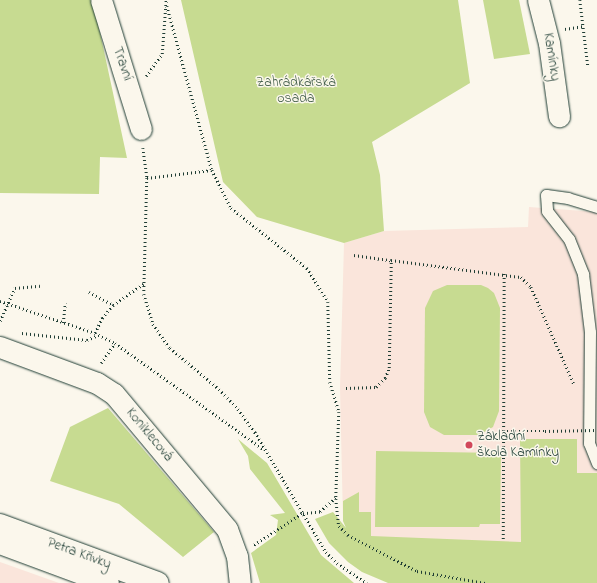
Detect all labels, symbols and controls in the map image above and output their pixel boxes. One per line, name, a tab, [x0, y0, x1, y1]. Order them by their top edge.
street label: Kamínky	[539, 32, 563, 82]
street label: Travní	[108, 45, 136, 83]
park label: Zahrádkářská osada	[256, 75, 336, 108]
street label: Koniklecová	[122, 405, 176, 465]
place label: Základní škola Kamínky	[477, 429, 559, 462]
marker: Základní škola Kamínky	[464, 440, 474, 450]
street label: Petra Křivky	[45, 535, 113, 573]

